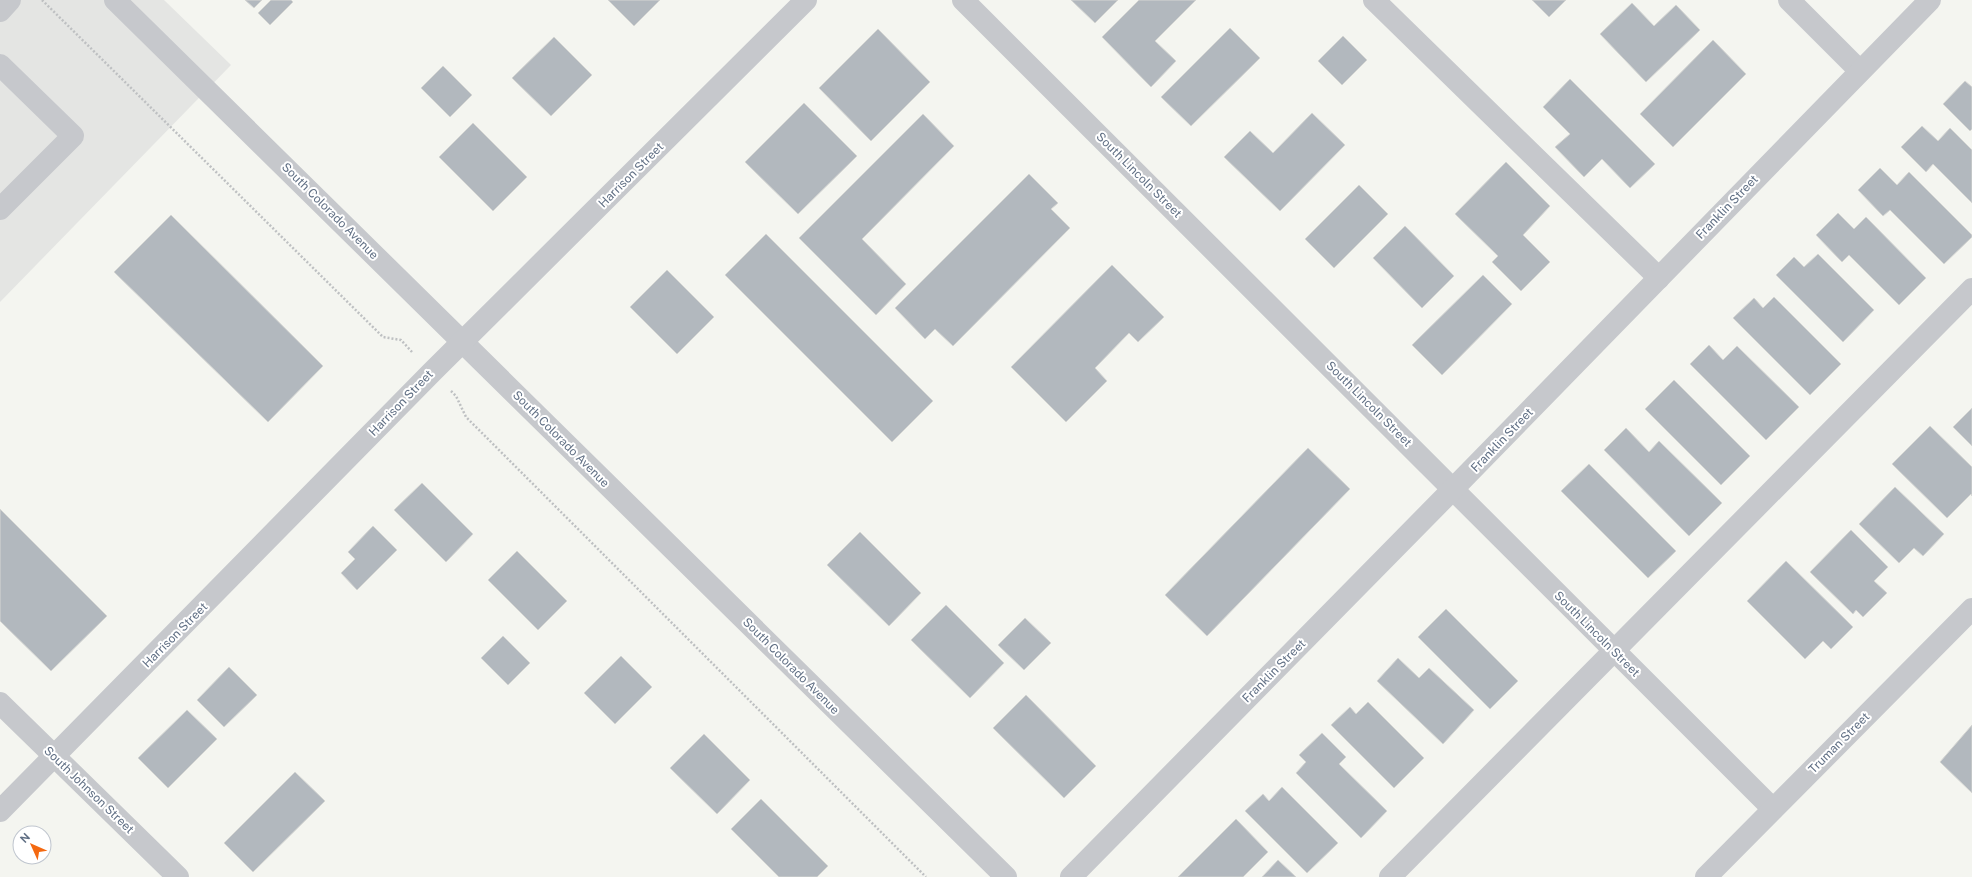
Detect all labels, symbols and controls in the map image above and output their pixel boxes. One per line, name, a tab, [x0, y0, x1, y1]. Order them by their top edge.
street label: South Lincoln Street	[1093, 129, 1185, 221]
street label: Harrison Street	[596, 139, 667, 210]
street label: South Colorado Avenue	[279, 160, 381, 262]
street label: Franklin Street	[1693, 172, 1761, 242]
street label: South Lincoln Street	[1323, 358, 1415, 450]
street label: Harrison Street	[366, 367, 436, 439]
street label: South Colorado Avenue	[510, 388, 612, 490]
street label: Franklin Street	[1468, 405, 1536, 475]
street label: South Lincoln Street	[1551, 588, 1643, 680]
street label: Harrison Street	[140, 599, 211, 670]
street label: South Colorado Avenue	[740, 615, 842, 717]
street label: Franklin Street	[1240, 636, 1309, 705]
street label: Truman Street	[1806, 709, 1873, 776]
street label: South Johnson Street	[41, 744, 137, 837]
north arrow	[12, 825, 52, 865]
text: N	[18, 831, 32, 845]

